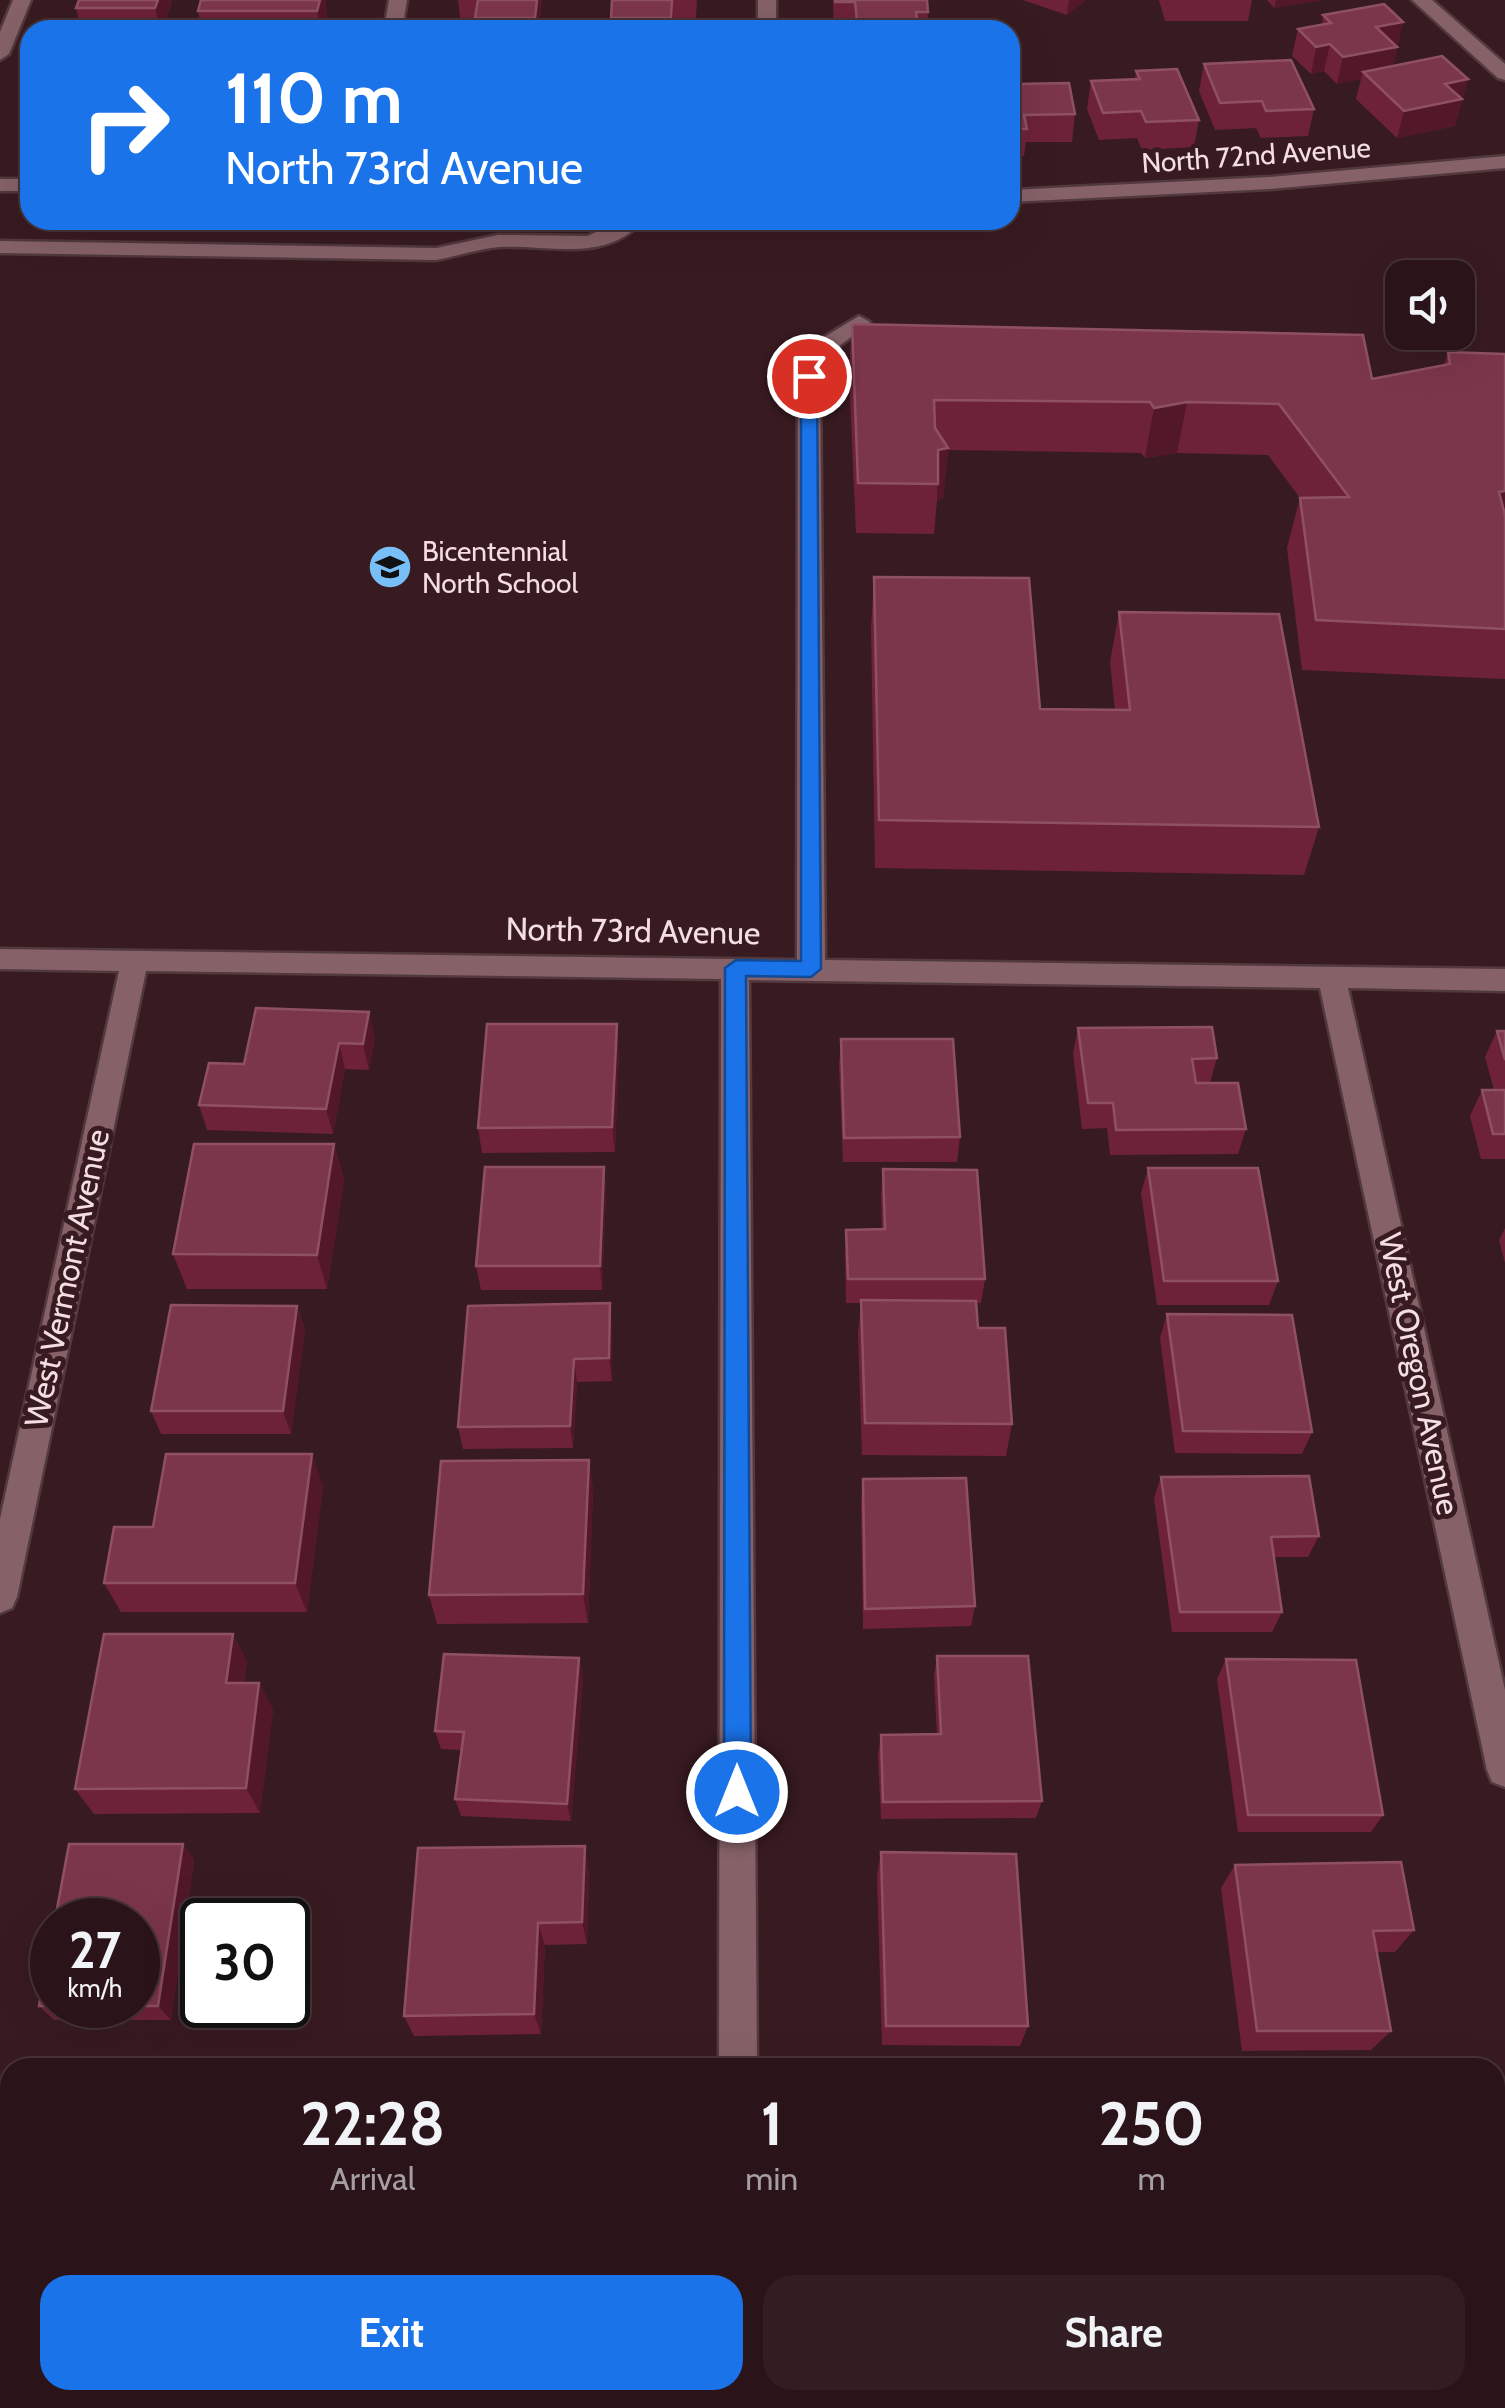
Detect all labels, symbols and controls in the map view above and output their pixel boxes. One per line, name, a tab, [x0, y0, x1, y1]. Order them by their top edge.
text: 110 m	[225, 55, 403, 141]
icon: right	[60, 60, 190, 190]
street label: North 72nd Avenue	[1140, 130, 1372, 180]
text: North 73rd Avenue	[225, 141, 583, 195]
map controls	[1385, 260, 1475, 350]
button: sound	[1385, 260, 1475, 350]
pin	[767, 334, 852, 419]
icon: arrive	[782, 349, 837, 404]
place label: Bicentennial North School	[422, 534, 579, 600]
school or university icon: Bicentennial North School	[367, 544, 413, 590]
street label: North 73rd Avenue	[505, 909, 761, 952]
street label: West Vermont Avenue	[16, 1125, 117, 1430]
street label: West Oregon Avenue	[1371, 1229, 1468, 1518]
position arrow	[685, 1740, 789, 1844]
speed limit sign: 30	[180, 1898, 310, 2028]
text: 27	[69, 1920, 121, 1981]
text: km/h	[68, 1973, 122, 2003]
text: 22:28	[300, 2087, 445, 2160]
text: 1	[761, 2087, 783, 2160]
text: 250	[1098, 2087, 1205, 2160]
text: Arrival	[330, 2159, 415, 2198]
text: min	[745, 2159, 798, 2198]
text: m	[1138, 2159, 1166, 2198]
button: Exit	[40, 2275, 743, 2390]
button: Share	[763, 2275, 1465, 2390]

